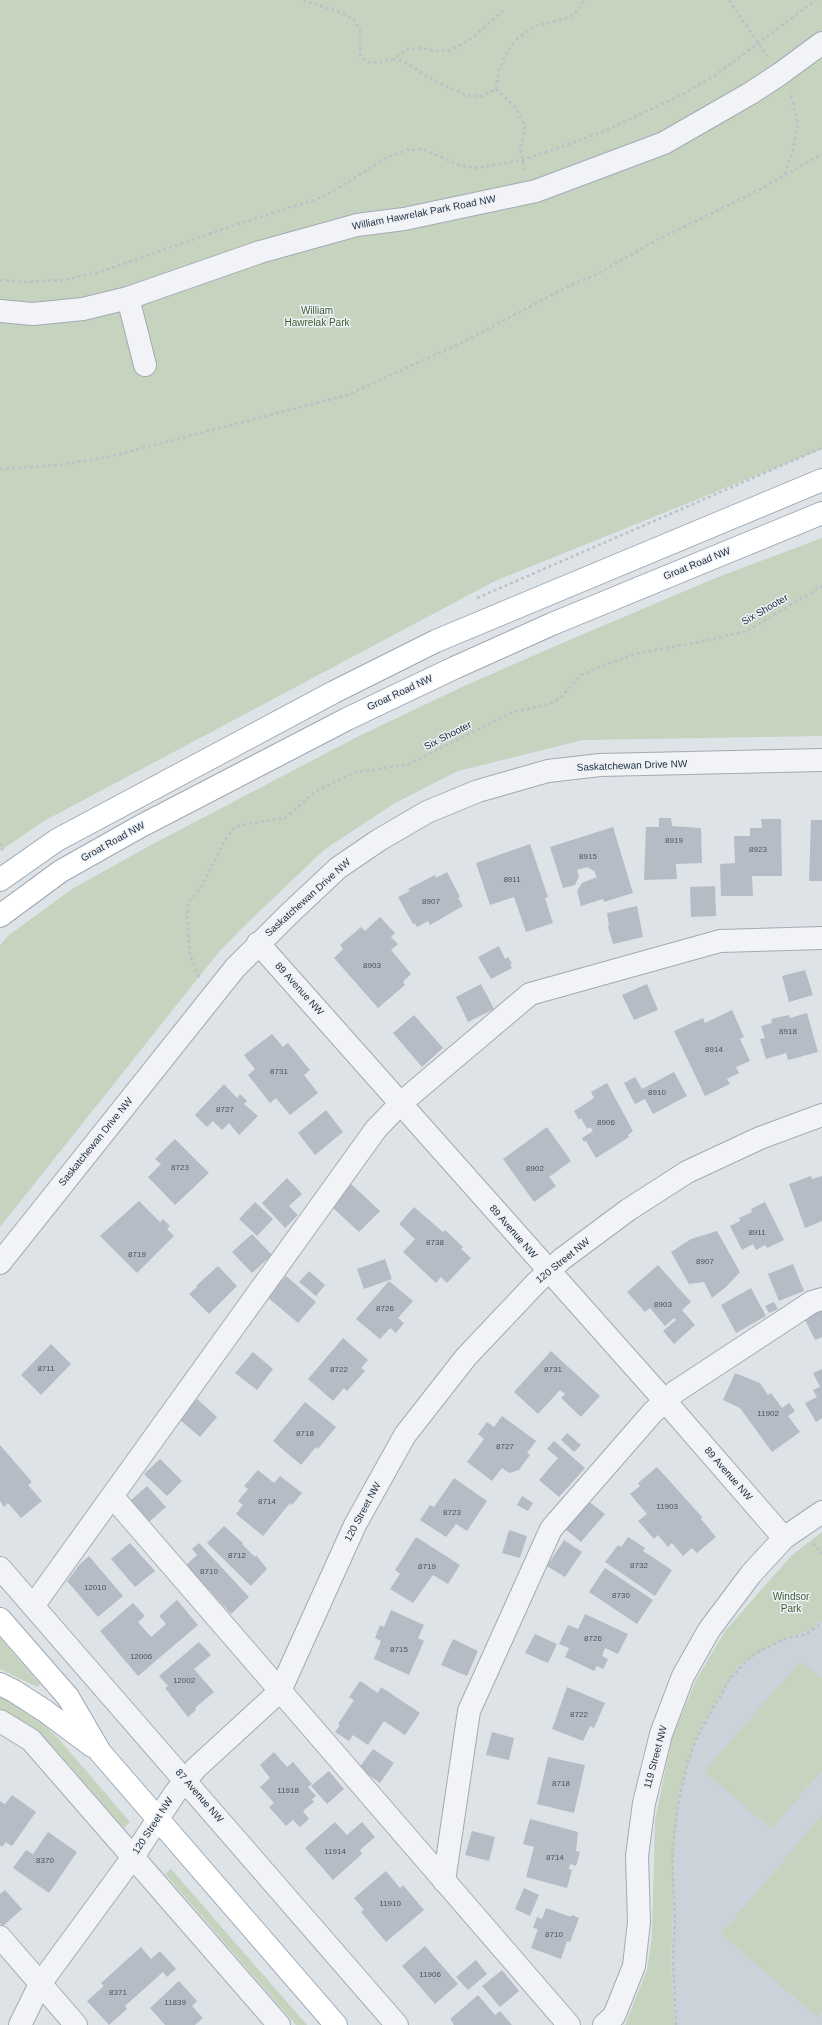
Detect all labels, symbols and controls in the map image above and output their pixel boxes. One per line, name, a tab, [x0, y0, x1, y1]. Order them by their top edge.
street label: William Hawrelak Park Road NW	[351, 193, 497, 233]
park label: William Hawrelak Park	[284, 305, 350, 328]
street label: Groat Road NW	[662, 545, 732, 583]
street label: Six Shooter	[740, 592, 790, 628]
street label: Groat Road NW	[365, 673, 435, 713]
street label: Six Shooter	[422, 719, 474, 753]
street label: Saskatchewan Drive NW	[577, 758, 687, 774]
street label: Groat Road NW	[79, 820, 147, 864]
house number: 8919	[665, 836, 683, 846]
house number: 8923	[749, 845, 767, 855]
house number: 8915	[579, 852, 597, 862]
street label: Saskatchewan Drive NW	[263, 857, 353, 939]
house number: 8911	[503, 875, 521, 885]
house number: 8907	[422, 897, 440, 907]
street label: 89 Avenue NW	[272, 960, 326, 1018]
house number: 8903	[363, 961, 381, 971]
house number: 8918	[779, 1027, 797, 1037]
house number: 8914	[705, 1045, 723, 1055]
house number: 8731	[270, 1067, 288, 1077]
house number: 8910	[648, 1088, 666, 1098]
street label: Saskatchewan Drive NW	[57, 1095, 135, 1189]
house number: 8727	[216, 1105, 234, 1115]
house number: 8906	[597, 1118, 615, 1128]
house number: 8723	[171, 1163, 189, 1173]
house number: 8902	[526, 1164, 544, 1174]
street label: 89 Avenue NW	[486, 1203, 540, 1261]
house number: 8911	[748, 1228, 766, 1238]
street label: 120 Street NW	[534, 1236, 592, 1286]
house number: 8738	[426, 1238, 444, 1248]
house number: 8719	[128, 1250, 146, 1260]
house number: 8907	[696, 1257, 714, 1267]
house number: 8903	[654, 1300, 672, 1310]
house number: 8726	[376, 1304, 394, 1314]
house number: 8711	[37, 1364, 55, 1374]
house number: 8722	[330, 1365, 348, 1375]
house number: 8731	[544, 1365, 562, 1375]
house number: 11902	[757, 1409, 779, 1419]
house number: 8718	[296, 1429, 314, 1439]
house number: 8727	[496, 1442, 514, 1452]
street label: 89 Avenue NW	[701, 1445, 755, 1503]
street label: 120 Street NW	[342, 1480, 384, 1544]
house number: 8714	[258, 1497, 276, 1507]
house number: 11903	[656, 1502, 678, 1512]
house number: 8723	[443, 1508, 461, 1518]
house number: 8712	[228, 1551, 246, 1561]
house number: 8732	[630, 1561, 648, 1571]
house number: 8719	[418, 1562, 436, 1572]
house number: 8710	[200, 1567, 218, 1577]
house number: 12010	[84, 1583, 106, 1593]
house number: 8730	[612, 1591, 630, 1601]
park label: Windsor Park	[773, 1591, 809, 1614]
house number: 8726	[584, 1634, 602, 1644]
house number: 8715	[390, 1645, 408, 1655]
house number: 12006	[130, 1652, 152, 1662]
house number: 12002	[173, 1676, 195, 1686]
house number: 8722	[570, 1710, 588, 1720]
street label: 119 Street NW	[642, 1724, 670, 1790]
street label: 87 Avenue NW	[172, 1767, 226, 1825]
house number: 8718	[552, 1779, 570, 1789]
house number: 11918	[277, 1786, 299, 1796]
street label: 120 Street NW	[130, 1795, 176, 1857]
house number: 11914	[324, 1847, 346, 1857]
house number: 8714	[546, 1853, 564, 1863]
house number: 8370	[36, 1856, 54, 1866]
house number: 11910	[379, 1899, 401, 1909]
house number: 8710	[545, 1930, 563, 1940]
house number: 11906	[419, 1970, 441, 1980]
house number: 8371	[109, 1988, 127, 1998]
house number: 11839	[164, 1998, 186, 2008]

